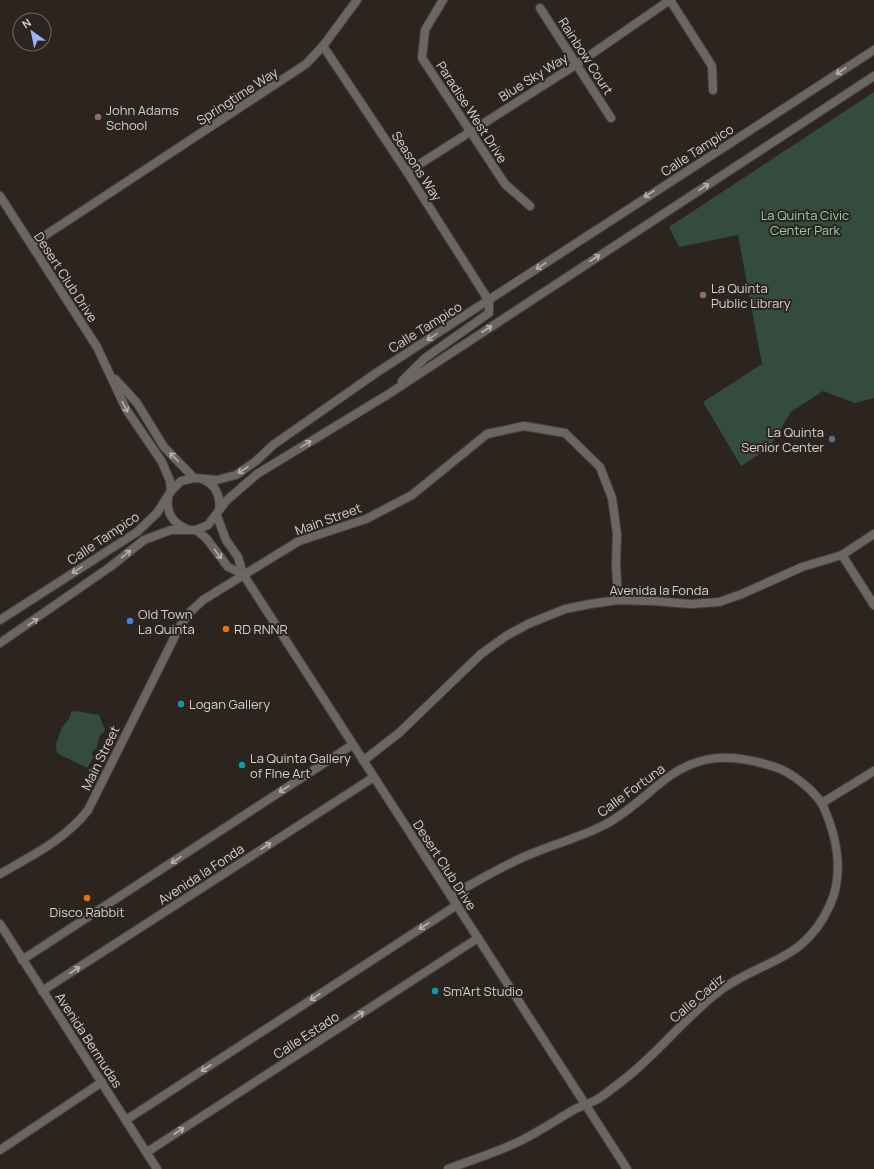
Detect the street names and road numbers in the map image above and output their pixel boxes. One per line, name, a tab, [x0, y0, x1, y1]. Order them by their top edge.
street label: Rainbow Court	[554, 14, 618, 98]
street label: Blue Sky Way	[495, 49, 571, 105]
street label: Paradise West Drive	[432, 58, 512, 167]
street label: Springtime Way	[193, 63, 281, 129]
street label: Calle Tampico	[657, 120, 737, 180]
street label: Seasons Way	[388, 128, 446, 204]
street label: Desert Club Drive	[30, 228, 102, 326]
street label: Calle Tampico	[385, 297, 465, 357]
street label: Main Street	[292, 499, 364, 539]
street label: Calle Tampico	[63, 507, 143, 569]
street label: Avenida la Fonda	[609, 581, 709, 599]
street label: Main Street	[77, 723, 123, 793]
street label: Calle Fortuna	[594, 759, 668, 821]
street label: Desert Club Drive	[409, 816, 481, 914]
street label: Avenida la Fonda	[154, 839, 248, 909]
street label: Calle Cadiz	[666, 970, 729, 1026]
street label: Avenida Bermudas	[51, 989, 127, 1091]
street label: Calle Estado	[270, 1007, 343, 1063]

